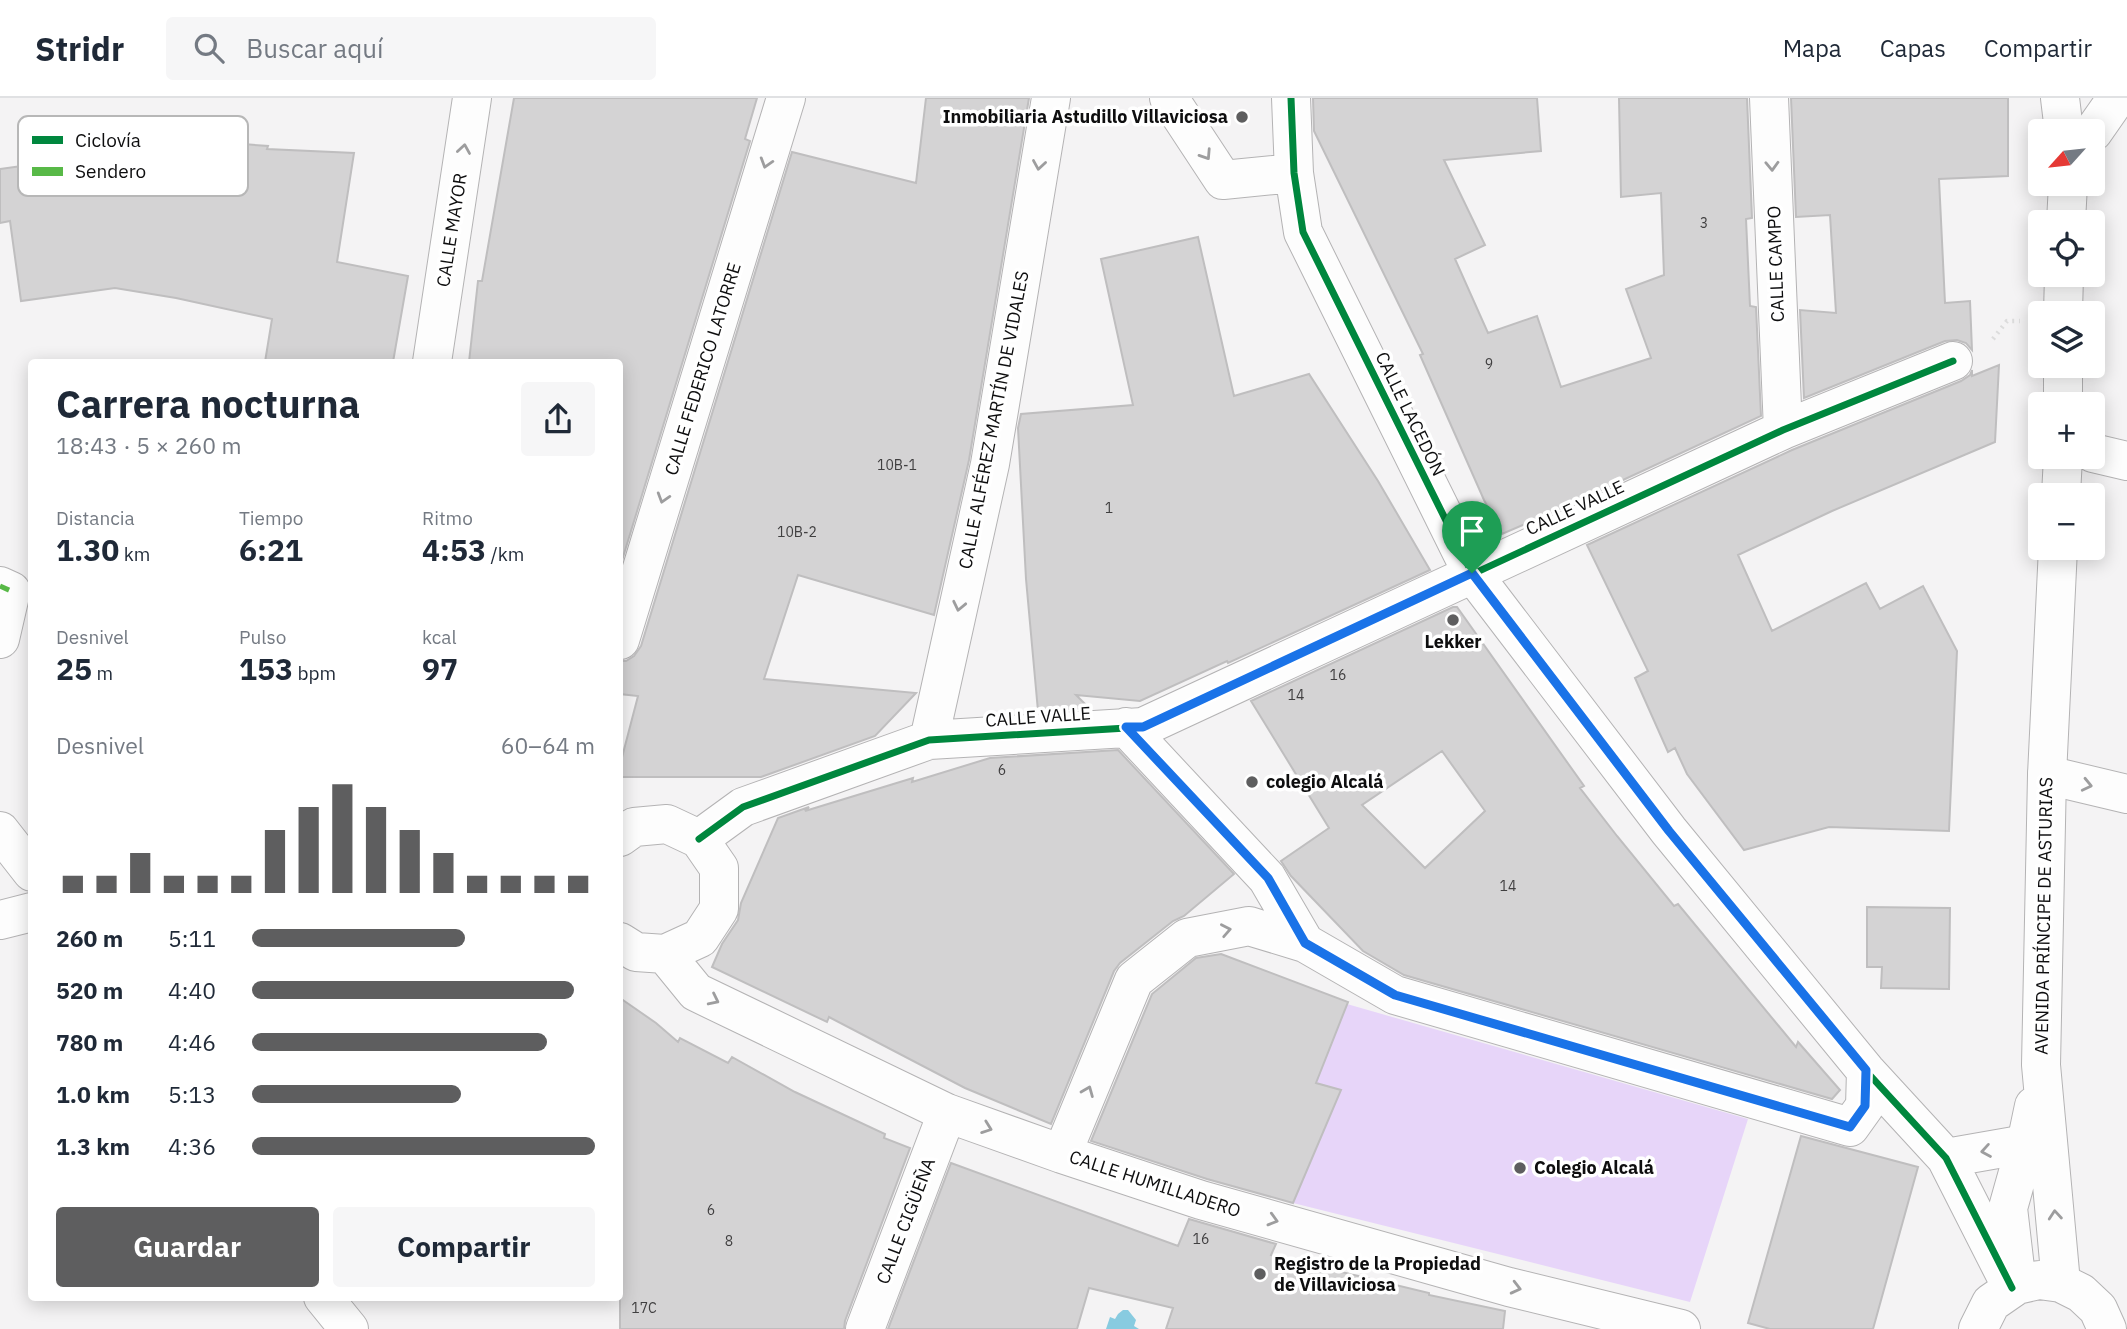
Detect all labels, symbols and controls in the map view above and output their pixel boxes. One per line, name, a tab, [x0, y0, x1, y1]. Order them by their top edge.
search box	[166, 17, 656, 80]
text: Stridr	[35, 27, 124, 70]
icon: search	[190, 29, 228, 67]
text: Buscar aquí	[246, 31, 384, 65]
text: Mapa	[1783, 32, 1842, 64]
text: Capas	[1880, 32, 1946, 64]
text: Compartir	[1984, 32, 2092, 64]
place label: Inmobiliaria Astudillo Villaviciosa	[943, 105, 1228, 128]
marker: Inmobiliaria Astudillo Villaviciosa	[1234, 109, 1250, 125]
legend	[18, 116, 248, 196]
north arrow	[2028, 119, 2105, 196]
map controls	[2028, 119, 2105, 560]
text: Ciclovía	[75, 128, 141, 152]
one-way arrow	[456, 144, 471, 155]
one-way arrow	[1198, 148, 1211, 161]
one-way arrow	[760, 157, 774, 169]
text: Sendero	[75, 159, 146, 183]
one-way arrow	[1032, 159, 1047, 171]
one-way arrow	[1764, 161, 1779, 172]
street label: CALLE MAYOR	[431, 171, 472, 289]
street label: CALLE CAMPO	[1762, 205, 1789, 323]
button: locate	[2028, 210, 2105, 287]
house number: 3	[1700, 214, 1708, 232]
street label: CALLE FEDERICO LATORRE	[659, 260, 746, 478]
street label: CALLE ALFÉREZ MARTÍN DE VIDALES	[953, 269, 1034, 571]
button: layers	[2028, 301, 2105, 378]
street label: CALLE LACEDÓN	[1370, 348, 1450, 480]
house number: 9	[1485, 355, 1493, 373]
text: Carrera nocturna	[56, 379, 360, 428]
button: share	[521, 382, 595, 456]
button: +	[2028, 392, 2105, 469]
text: 18:43 · 5 × 260 m	[56, 430, 242, 460]
house number: 10B-1	[877, 456, 917, 474]
street label: CALLE VALLE	[1522, 475, 1628, 540]
button: −	[2028, 483, 2105, 560]
one-way arrow	[657, 492, 672, 504]
house number: 1	[1105, 499, 1113, 517]
pin	[1442, 501, 1502, 573]
text: Distancia	[56, 506, 135, 530]
text: Tiempo	[239, 506, 303, 530]
text: Ritmo	[422, 506, 473, 530]
icon: arrive	[1453, 512, 1491, 550]
house number: 10B-2	[777, 523, 817, 541]
text: 1.30	[56, 530, 119, 569]
text: 6:21	[239, 530, 303, 569]
text: 4:53	[422, 530, 486, 569]
text: km	[119, 542, 150, 566]
text: /km	[486, 542, 524, 566]
one-way arrow	[952, 600, 967, 612]
marker: Lekker	[1445, 612, 1461, 628]
text: Desnivel	[56, 625, 129, 649]
text: Pulso	[239, 625, 286, 649]
text: kcal	[422, 625, 457, 649]
place label: Lekker	[1424, 630, 1482, 653]
text: 25	[56, 649, 92, 688]
text: 153	[239, 649, 293, 688]
text: 97	[422, 649, 458, 688]
text: m	[92, 661, 113, 685]
text: bpm	[293, 661, 336, 685]
house number: 16	[1330, 666, 1346, 684]
house number: 14	[1288, 686, 1304, 704]
street label: CALLE VALLE	[984, 701, 1092, 732]
text: Desnivel	[56, 730, 144, 760]
text: 60–64 m	[501, 730, 595, 760]
house number: 6	[998, 761, 1006, 779]
place label: colegio Alcalá	[1266, 770, 1383, 793]
marker: colegio Alcalá	[1244, 774, 1260, 790]
street label: AVENIDA PRÍNCIPE DE ASTURIAS	[2030, 777, 2057, 1055]
one-way arrow	[2081, 777, 2093, 791]
house number: 14	[1500, 877, 1516, 895]
text: 260 m	[56, 923, 123, 953]
text: 5:11	[168, 923, 216, 953]
one-way arrow	[1220, 924, 1232, 939]
text: 520 m	[56, 975, 123, 1005]
text: 4:40	[168, 975, 216, 1005]
one-way arrow	[707, 992, 719, 1006]
text: 780 m	[56, 1027, 123, 1057]
text: 4:46	[168, 1027, 216, 1057]
text: 1.0 km	[56, 1079, 130, 1109]
text: 5:13	[168, 1079, 216, 1109]
one-way arrow	[1080, 1086, 1094, 1098]
one-way arrow	[980, 1119, 992, 1133]
text: 1.3 km	[56, 1131, 130, 1161]
text: 4:36	[168, 1131, 216, 1161]
one-way arrow	[1980, 1143, 1992, 1158]
street label: CALLE HUMILLADERO	[1067, 1145, 1244, 1222]
street label: CALLE CIGÜEÑA	[871, 1154, 940, 1287]
place label: Colegio Alcalá	[1534, 1156, 1654, 1179]
marker: Colegio Alcalá	[1512, 1160, 1528, 1176]
house number: 6	[707, 1201, 715, 1219]
button: Guardar	[56, 1207, 319, 1287]
button: Compartir	[333, 1207, 595, 1287]
one-way arrow	[2048, 1209, 2063, 1220]
one-way arrow	[1267, 1212, 1279, 1227]
house number: 16	[1193, 1230, 1209, 1248]
house number: 8	[725, 1232, 733, 1250]
place label: Registro de la Propiedad de Villaviciosa	[1274, 1252, 1481, 1296]
marker: Registro de la Propiedad de Villaviciosa	[1252, 1266, 1268, 1282]
one-way arrow	[1509, 1280, 1521, 1294]
house number: 17C	[631, 1299, 657, 1317]

